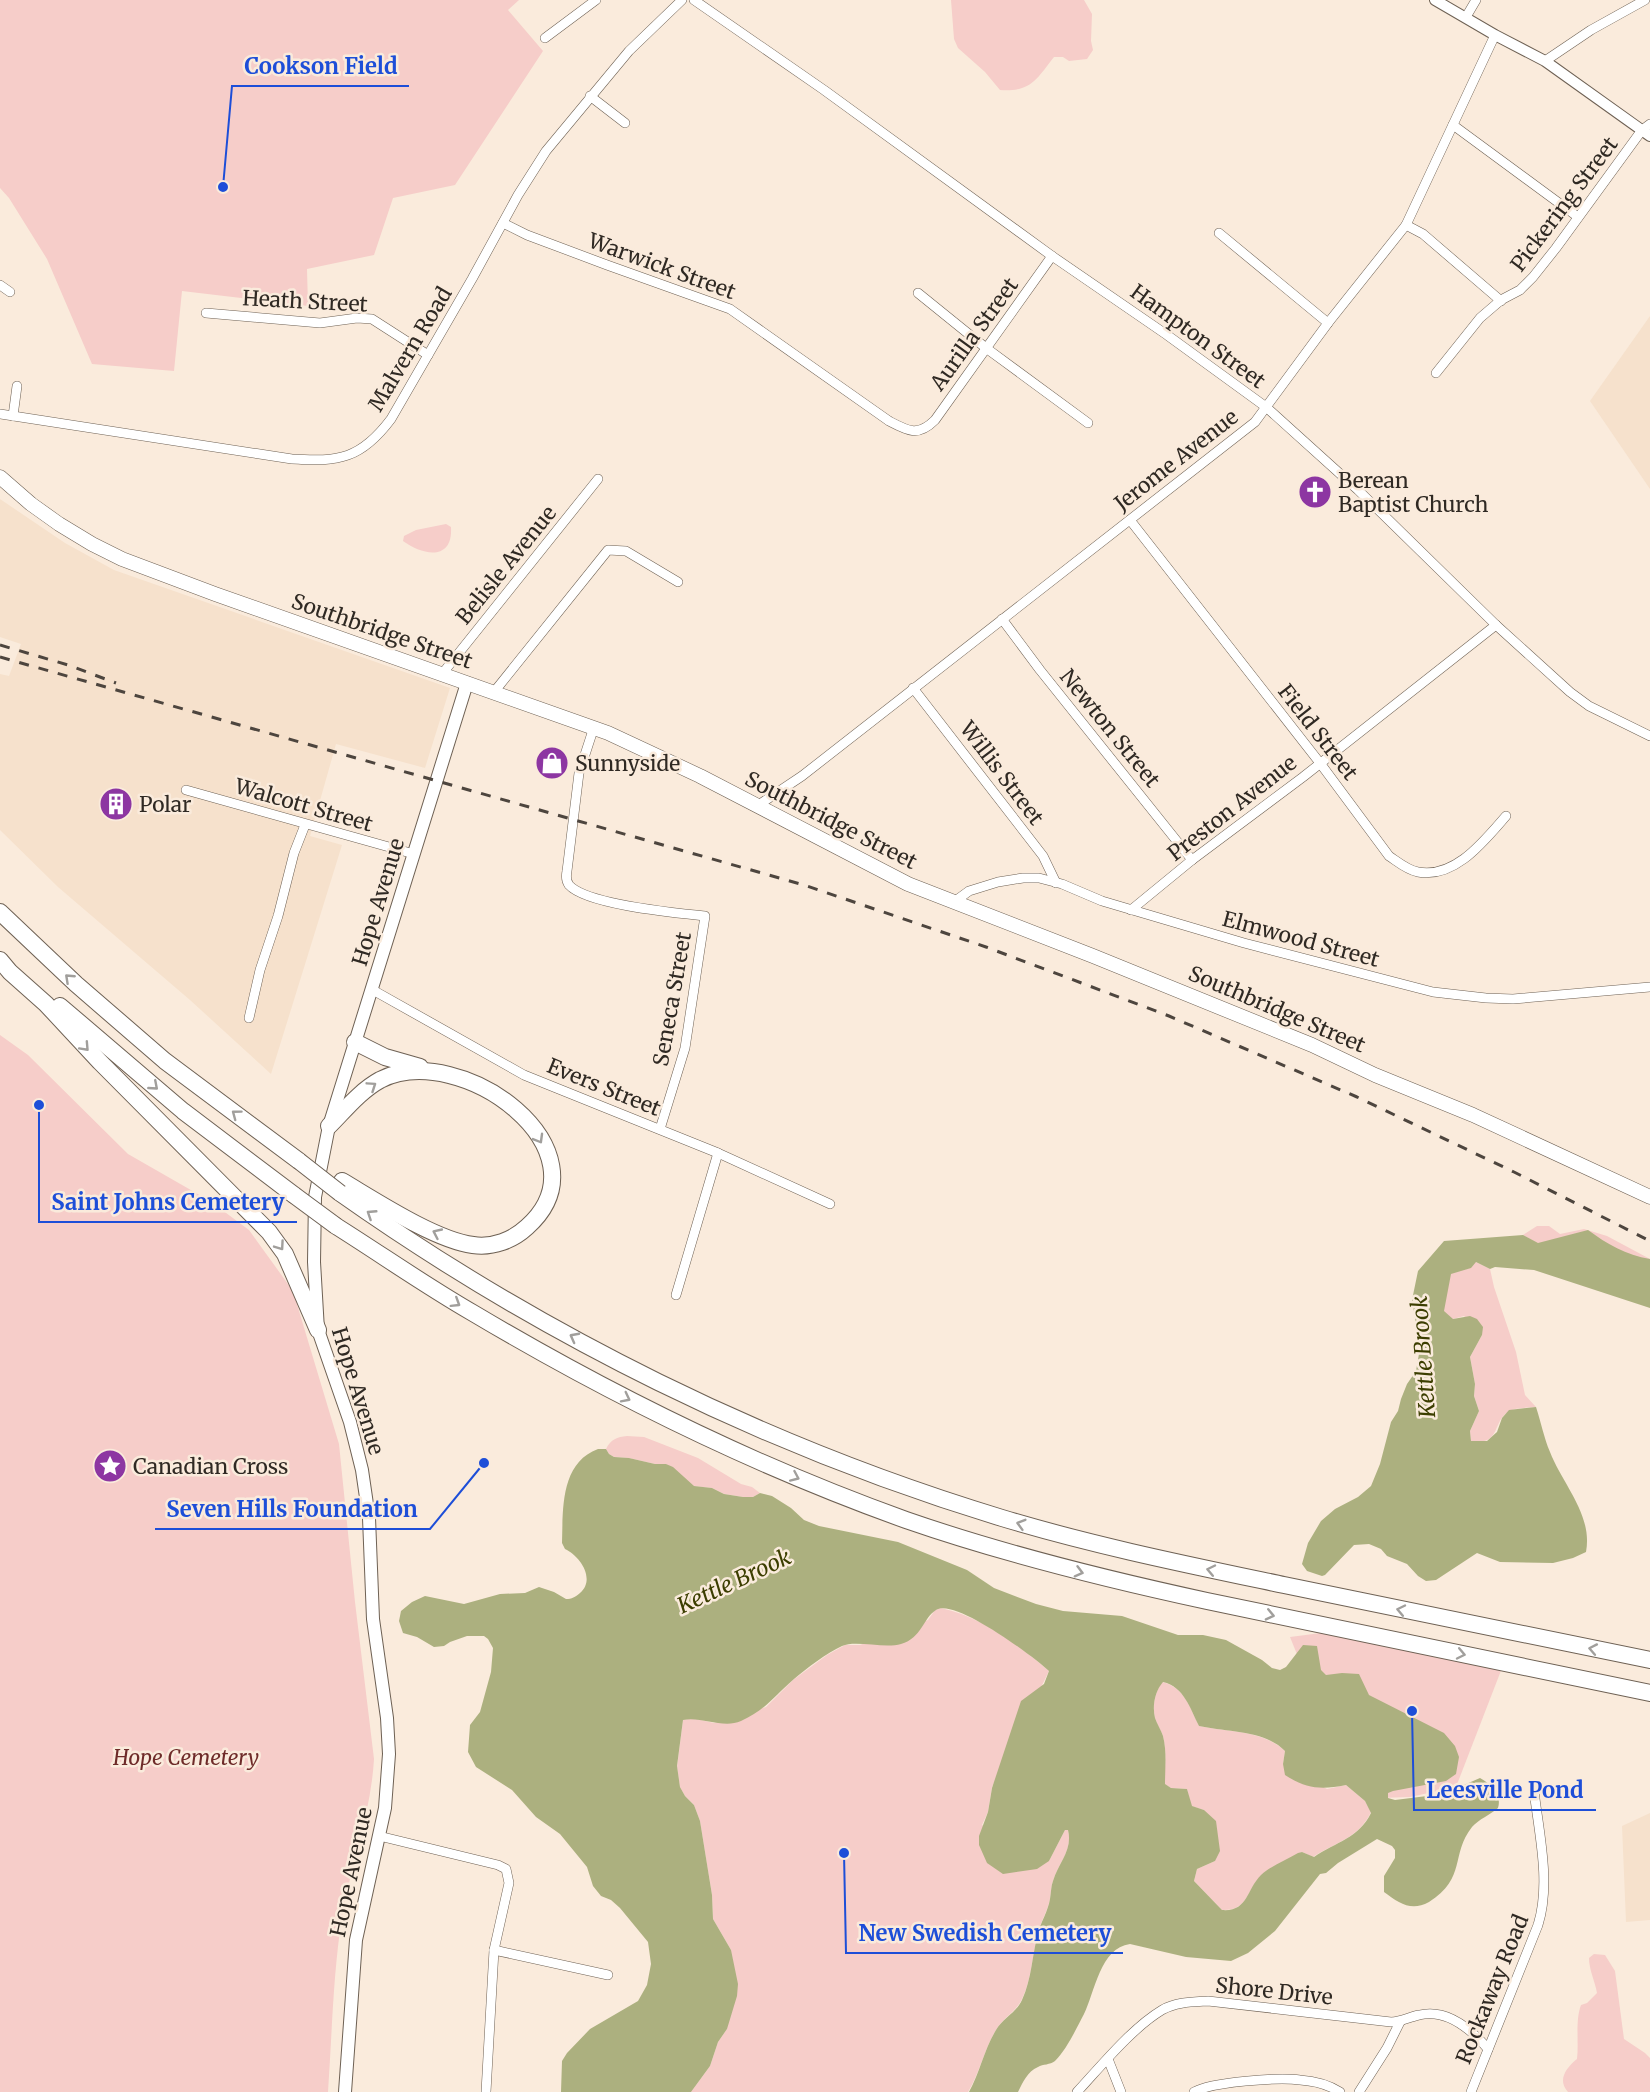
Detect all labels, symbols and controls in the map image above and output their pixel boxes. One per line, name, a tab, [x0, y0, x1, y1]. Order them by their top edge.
callout: Cookson Field	[232, 46, 409, 86]
text: Cookson Field	[244, 52, 398, 80]
street label: Pickering Street	[1504, 131, 1624, 277]
street label: Warwick Street	[584, 227, 739, 305]
street label: Aurilla Street	[923, 272, 1024, 397]
street label: Hampton Street	[1125, 278, 1271, 394]
street label: Malvern Road	[362, 282, 458, 416]
street label: Heath Street	[242, 284, 368, 318]
street label: Jerome Avenue	[1108, 403, 1243, 517]
place label: Berean Baptist Church	[1338, 467, 1488, 518]
church icon: Berean Baptist Church	[1297, 474, 1333, 510]
street label: Belisle Avenue	[450, 500, 562, 630]
street label: Southbridge Street	[288, 587, 476, 675]
street label: Newton Street	[1054, 663, 1166, 793]
street label: Field Street	[1272, 679, 1364, 785]
street label: Willis Street	[954, 715, 1050, 830]
shop icon: Sunnyside	[534, 745, 570, 781]
street label: Preston Avenue	[1162, 749, 1302, 867]
place label: Sunnyside	[575, 750, 680, 777]
street label: Southbridge Street	[740, 765, 922, 875]
street label: Walcott Street	[231, 772, 376, 838]
building icon: Polar	[98, 786, 134, 822]
place label: Polar	[139, 791, 191, 818]
street label: Hope Avenue	[346, 835, 410, 969]
street label: Elmwood Street	[1220, 905, 1382, 973]
street label: Seneca Street	[647, 930, 697, 1068]
street label: Southbridge Street	[1185, 960, 1369, 1058]
one-way arrow	[66, 974, 77, 985]
one-way arrow	[78, 1040, 89, 1050]
street label: Evers Street	[543, 1052, 665, 1122]
one-way arrow	[147, 1079, 158, 1090]
one-way arrow	[365, 1082, 376, 1093]
one-way arrow	[232, 1111, 243, 1122]
one-way arrow	[532, 1133, 544, 1143]
callout: Saint Johns Cemetery	[39, 1182, 297, 1222]
text: Saint Johns Cemetery	[51, 1188, 286, 1216]
one-way arrow	[367, 1210, 378, 1221]
one-way arrow	[433, 1228, 444, 1240]
one-way arrow	[273, 1240, 284, 1251]
one-way arrow	[450, 1295, 460, 1307]
water label: Kettle Brook	[1405, 1295, 1441, 1420]
street label: Hope Avenue	[326, 1324, 390, 1458]
one-way arrow	[570, 1333, 580, 1344]
one-way arrow	[619, 1391, 630, 1402]
place icon: Canadian Cross	[92, 1448, 128, 1484]
place label: Canadian Cross	[133, 1453, 288, 1480]
one-way arrow	[789, 1470, 800, 1482]
callout: Seven Hills Foundation	[155, 1489, 430, 1529]
text: Seven Hills Foundation	[166, 1495, 418, 1523]
one-way arrow	[1016, 1519, 1027, 1531]
water label: Kettle Brook	[672, 1543, 795, 1620]
one-way arrow	[1074, 1564, 1084, 1577]
one-way arrow	[1206, 1564, 1216, 1577]
one-way arrow	[1397, 1604, 1407, 1617]
one-way arrow	[1264, 1608, 1274, 1621]
one-way arrow	[1588, 1643, 1598, 1656]
one-way arrow	[1455, 1647, 1465, 1660]
park label: Hope Cemetery	[112, 1744, 259, 1771]
callout: Leesville Pond	[1414, 1770, 1596, 1810]
text: Leesville Pond	[1426, 1776, 1584, 1804]
street label: Hope Avenue	[324, 1805, 378, 1939]
street label: Rockaway Road	[1450, 1910, 1534, 2068]
callout: New Swedish Cemetery	[846, 1913, 1123, 1953]
text: New Swedish Cemetery	[858, 1919, 1113, 1947]
street label: Shore Drive	[1214, 1971, 1334, 2011]

